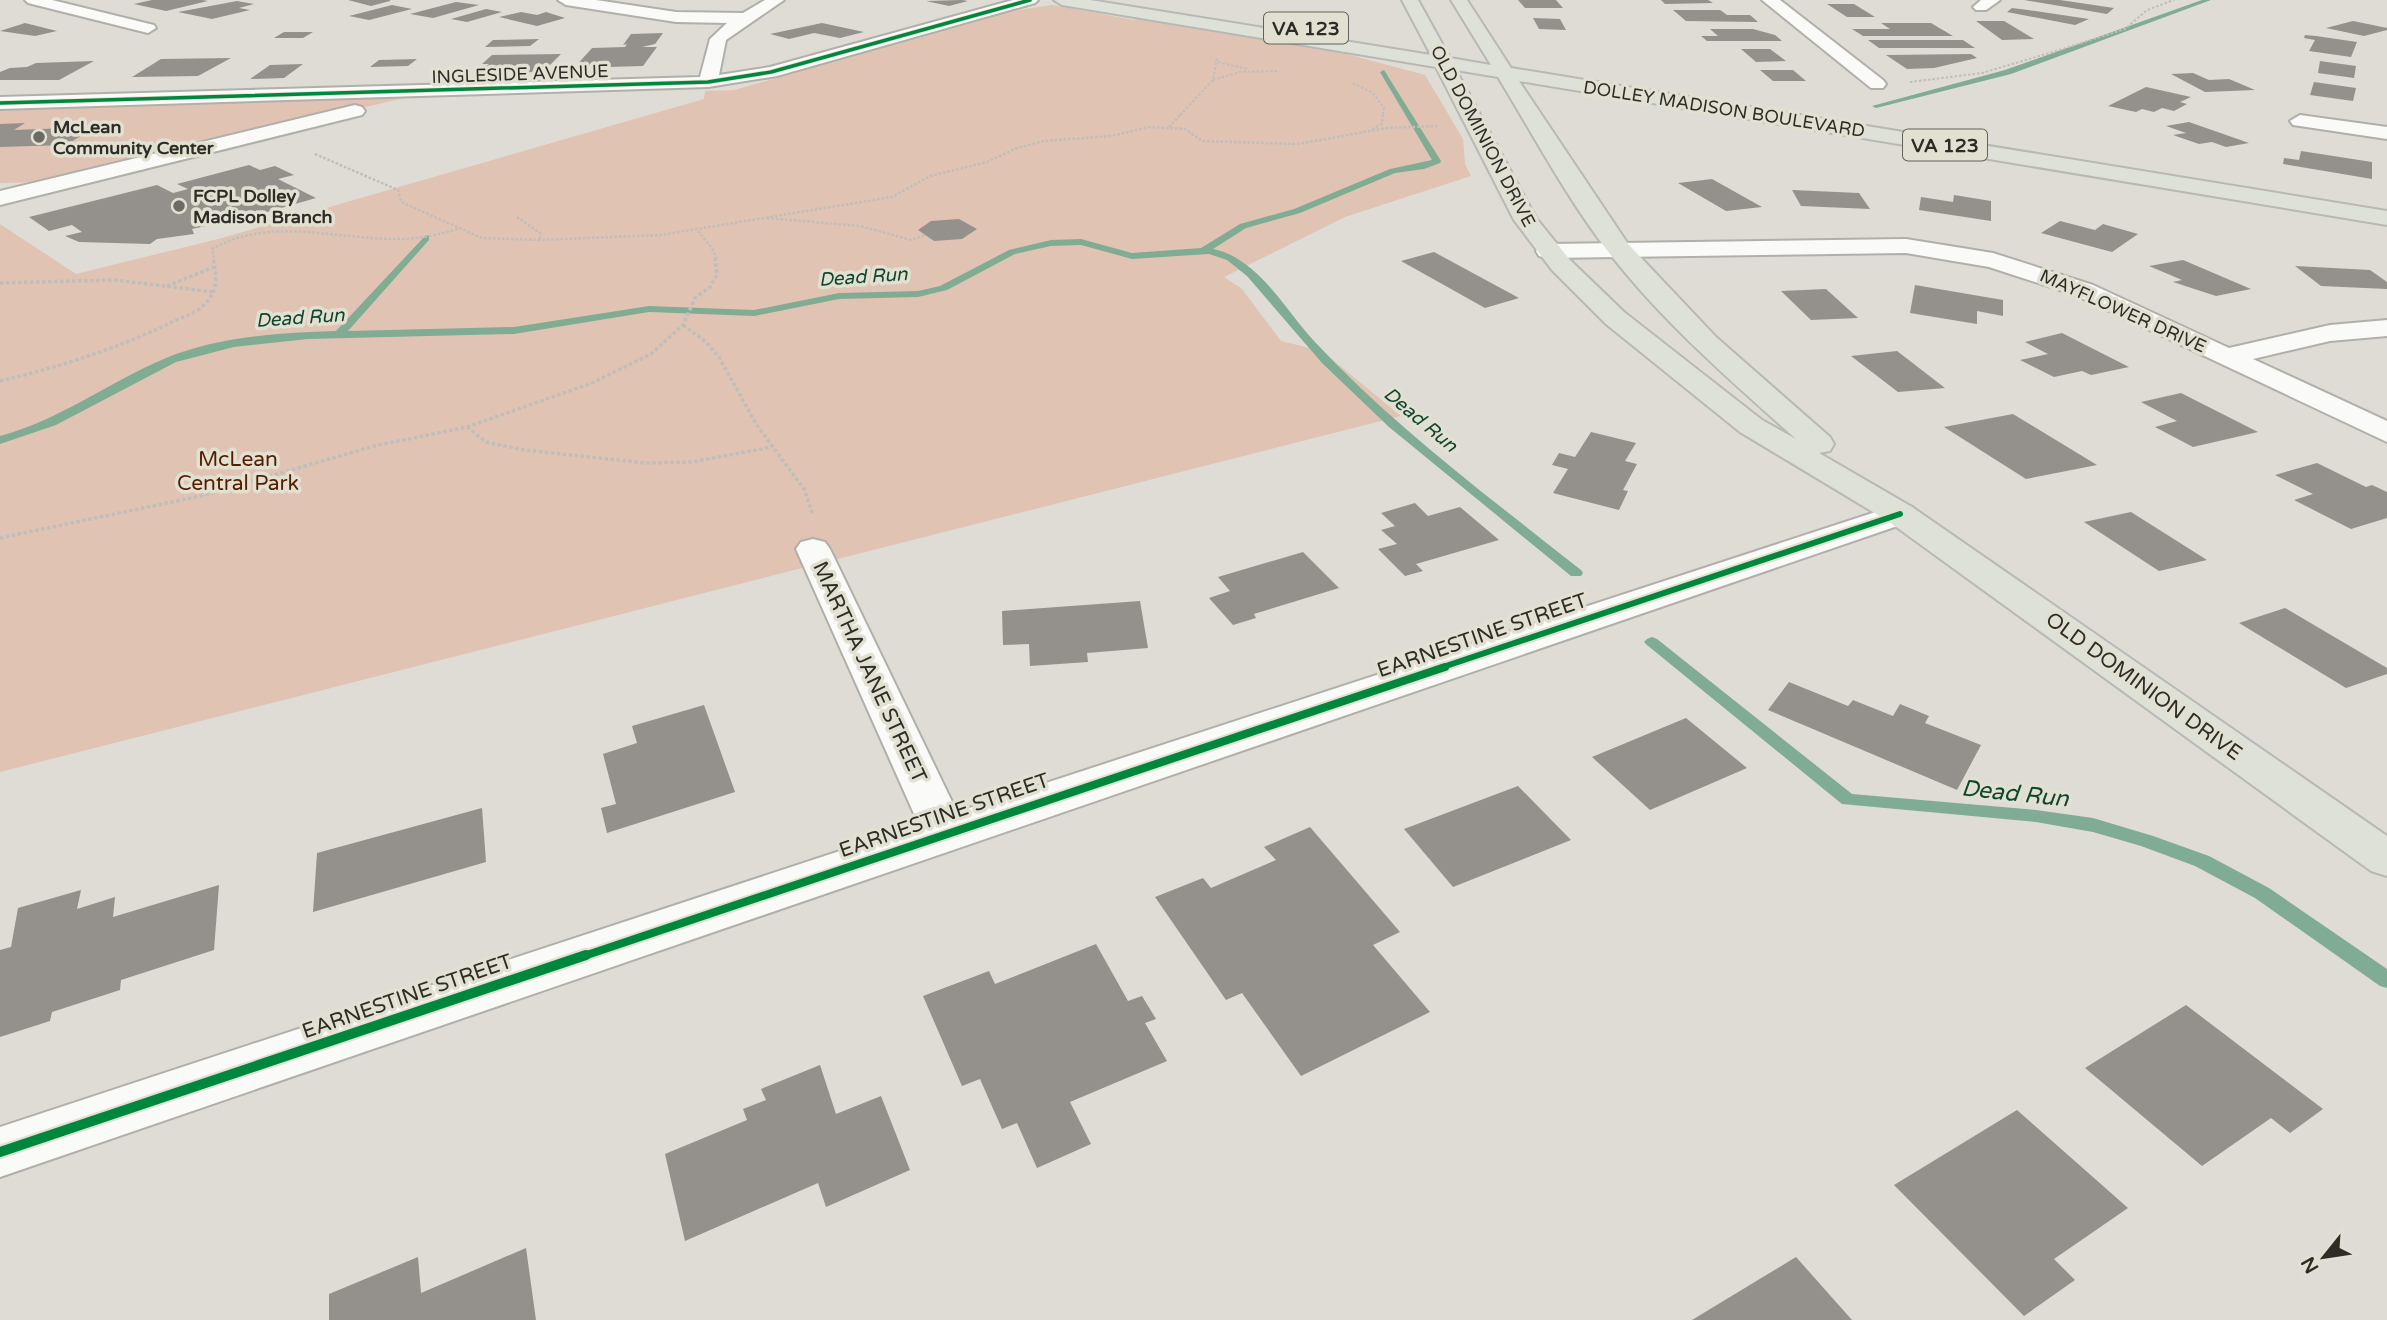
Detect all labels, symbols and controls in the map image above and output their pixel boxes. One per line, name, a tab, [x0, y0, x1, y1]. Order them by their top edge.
road number: VA 123	[1264, 12, 1348, 44]
street label: OLD DOMINION DRIVE	[1426, 41, 1540, 231]
street label: INGLESIDE AVENUE	[431, 60, 609, 88]
street label: DOLLEY MADISON BOULEVARD	[1582, 76, 1866, 142]
place label: McLean Community Center	[53, 116, 215, 159]
marker: McLean Community Center	[31, 129, 47, 145]
road number: VA 123	[1903, 130, 1987, 160]
place label: FCPL Dolley Madison Branch	[193, 185, 332, 228]
marker: FCPL Dolley Madison Branch	[171, 198, 187, 214]
water label: Dead Run	[818, 263, 909, 291]
street label: MAYFLOWER DRIVE	[2036, 264, 2210, 358]
water label: Dead Run	[255, 304, 346, 332]
water label: Dead Run	[1379, 383, 1462, 457]
park label: McLean Central Park	[177, 447, 299, 496]
street label: MARTHA JANE STREET	[807, 558, 932, 787]
street label: EARNESTINE STREET	[1374, 588, 1591, 683]
street label: OLD DOMINION DRIVE	[2041, 607, 2247, 766]
street label: EARNESTINE STREET	[836, 768, 1053, 863]
water label: Dead Run	[1960, 774, 2071, 814]
street label: EARNESTINE STREET	[299, 949, 516, 1044]
north arrow	[2289, 1222, 2359, 1292]
text: N	[2297, 1253, 2323, 1277]

